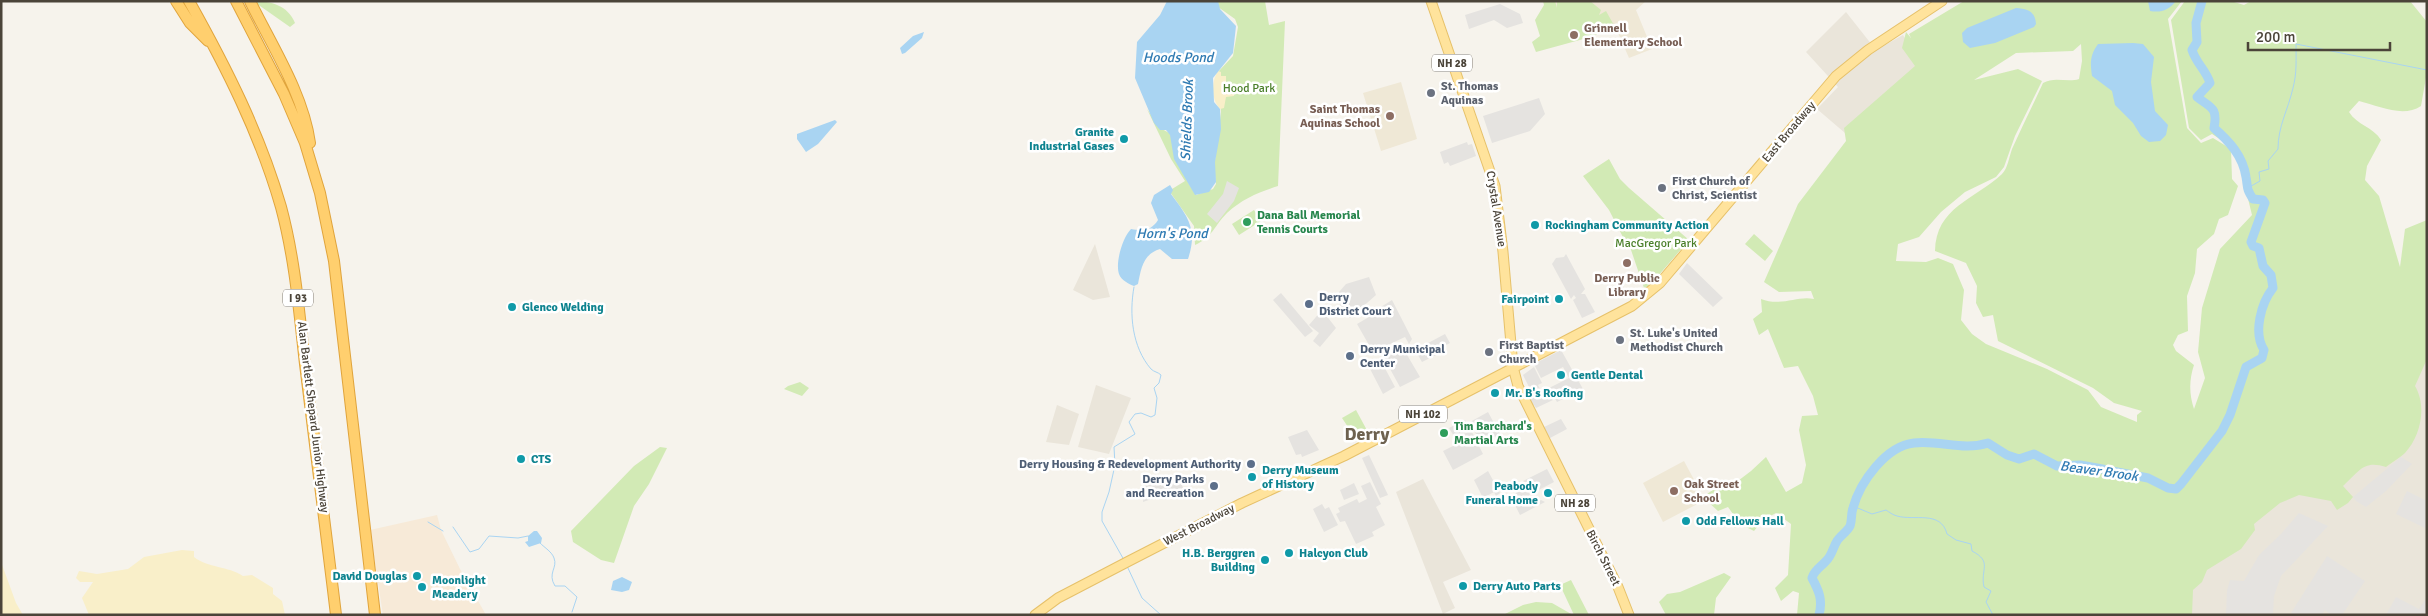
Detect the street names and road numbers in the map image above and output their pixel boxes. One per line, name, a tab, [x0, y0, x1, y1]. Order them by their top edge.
road number: NH 28	[1432, 54, 1472, 72]
street label: East Broadway	[1759, 98, 1819, 166]
street label: Crystal Avenue	[1483, 170, 1509, 248]
road number: I 93	[283, 290, 313, 306]
street label: Alan Bartlett Shepard Junior Highway	[294, 320, 332, 514]
road number: NH 102	[1399, 406, 1447, 422]
road number: NH 28	[1555, 494, 1595, 512]
street label: West Broadway	[1161, 500, 1237, 549]
street label: Birch Street	[1583, 528, 1623, 588]

